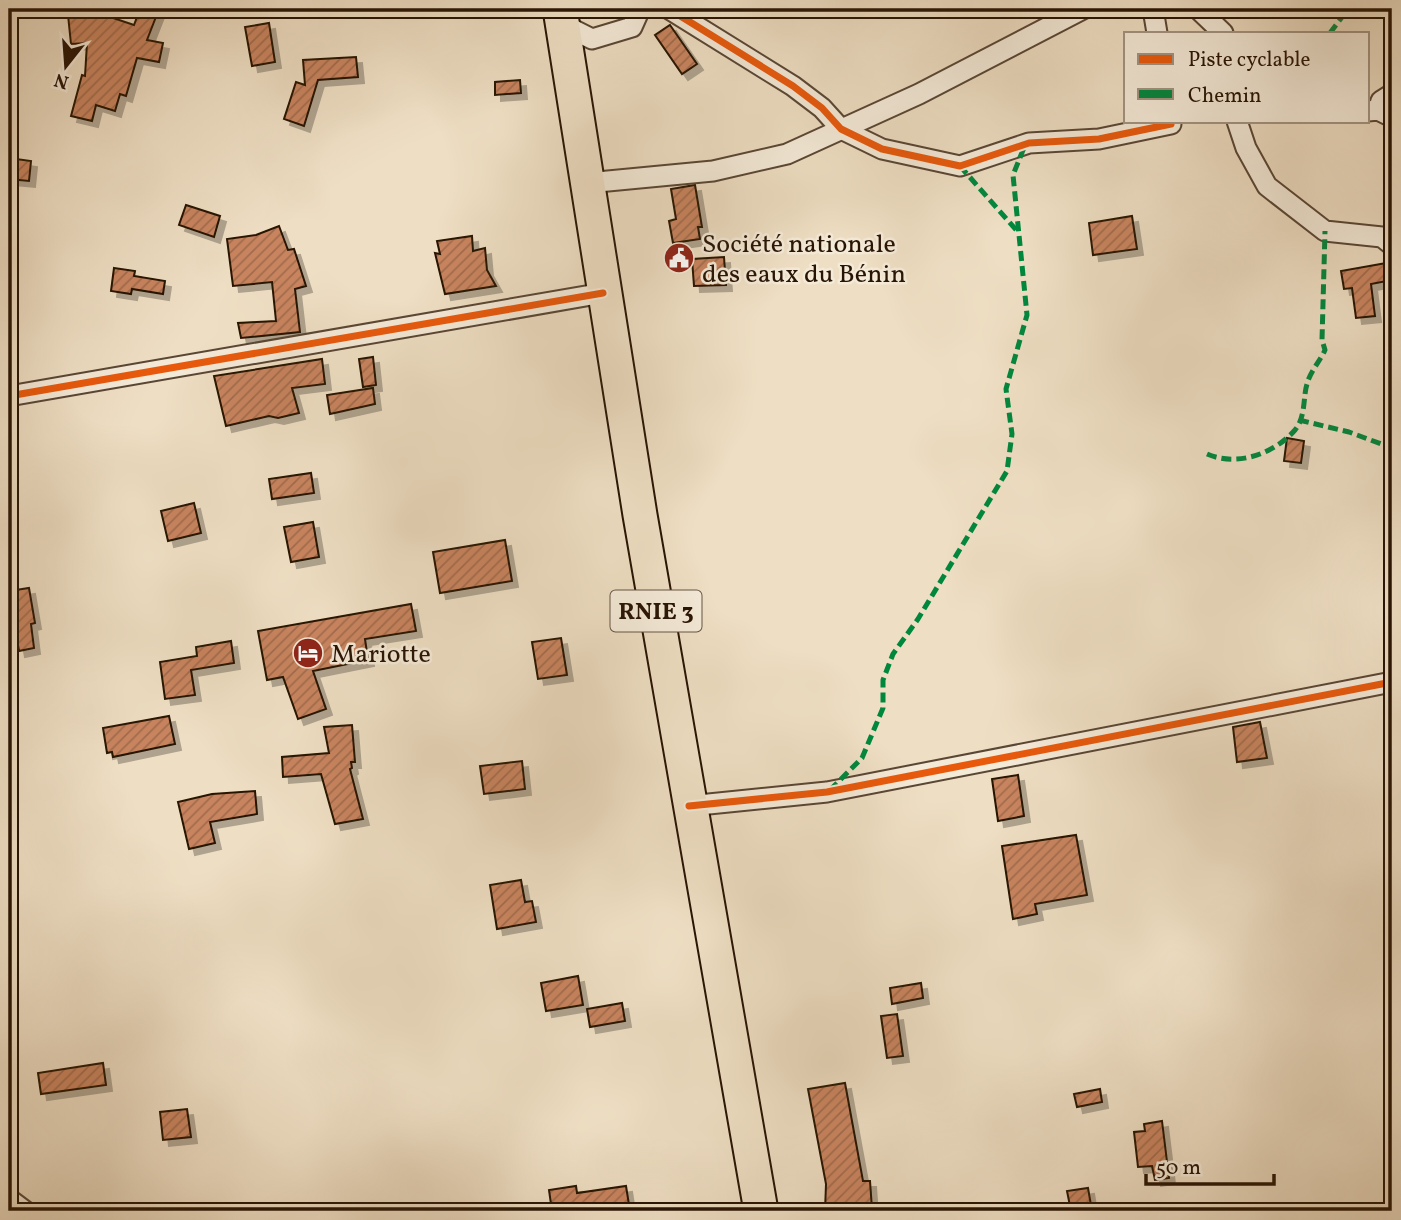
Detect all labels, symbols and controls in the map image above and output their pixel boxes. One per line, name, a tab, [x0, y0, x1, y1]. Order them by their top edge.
north arrow	[32, 32, 102, 102]
legend	[1124, 32, 1370, 122]
text: Piste cyclable	[1188, 46, 1311, 75]
text: N	[51, 66, 72, 95]
text: Chemin	[1188, 82, 1262, 111]
place label: Société nationale des eaux du Bénin	[702, 227, 906, 293]
public building icon: Société nationale des eaux du Bénin	[662, 241, 696, 275]
road number: RNIE 3	[610, 590, 702, 632]
hotel icon: Mariotte	[291, 636, 325, 670]
place label: Mariotte	[331, 637, 431, 673]
scale bar	[1146, 1143, 1273, 1187]
text: 50 m	[1156, 1154, 1201, 1183]

